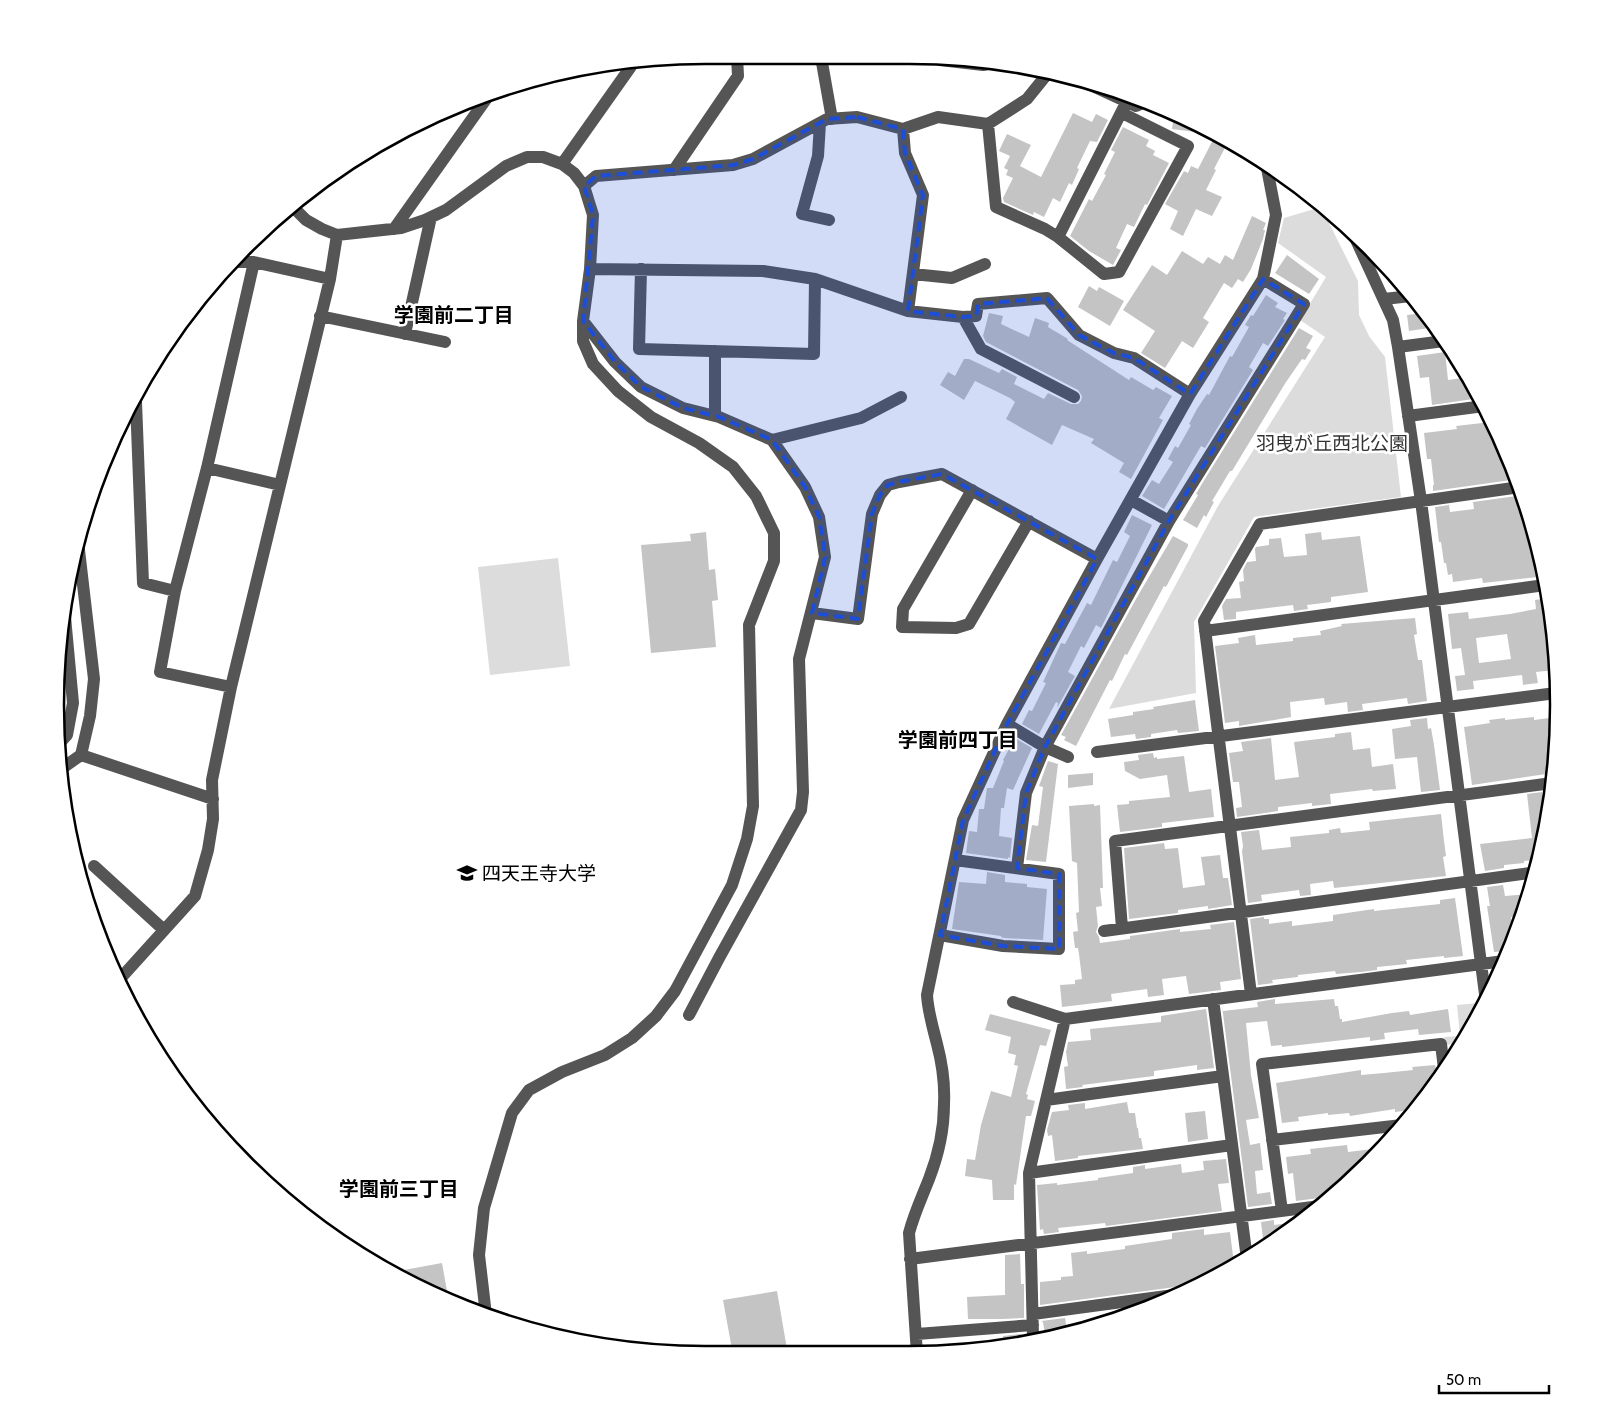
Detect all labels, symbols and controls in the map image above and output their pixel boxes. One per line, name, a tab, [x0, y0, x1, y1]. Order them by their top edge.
district label: 学園前二丁目	[394, 303, 514, 327]
park label: 羽曳が丘西北公園	[1256, 432, 1408, 455]
district label: 学園前四丁目	[898, 728, 1018, 752]
school or university icon: 四天王寺大学	[456, 862, 478, 884]
place label: 四天王寺大学	[482, 862, 596, 885]
district label: 学園前三丁目	[339, 1177, 459, 1201]
scale bar	[1439, 1362, 1549, 1394]
text: 50 m	[1446, 1371, 1481, 1389]

